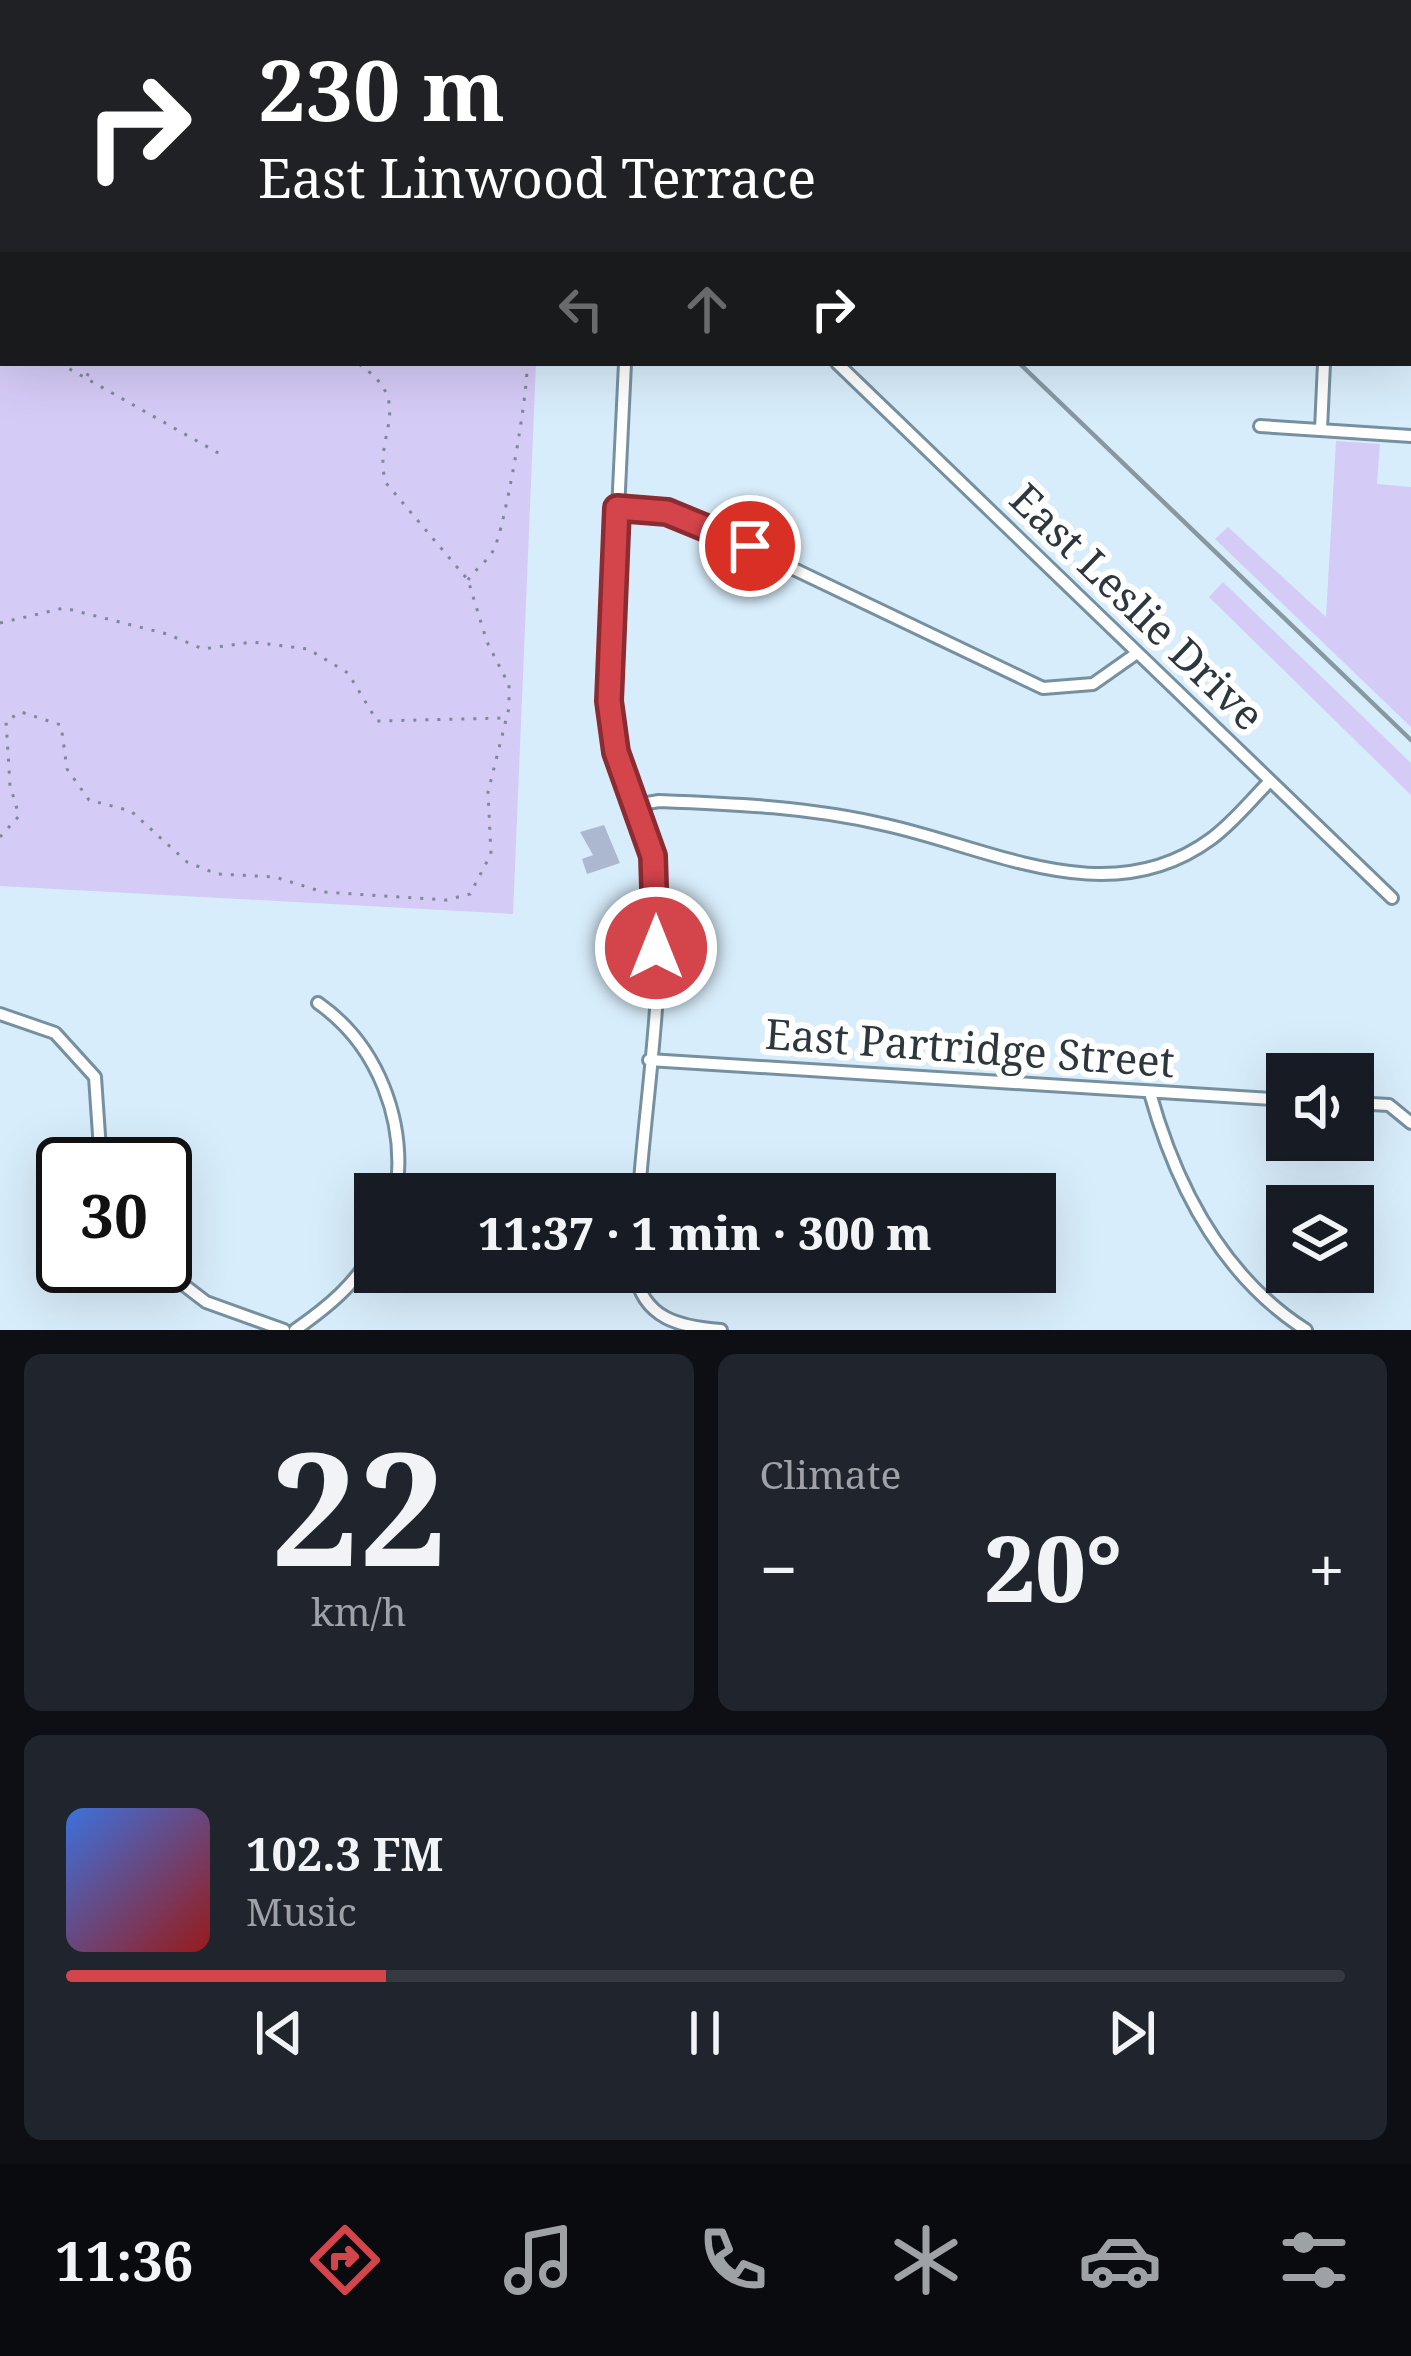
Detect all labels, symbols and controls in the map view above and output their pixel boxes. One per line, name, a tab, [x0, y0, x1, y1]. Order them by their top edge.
text: 230 m	[258, 31, 505, 146]
icon: right	[60, 48, 216, 204]
text: East Linwood Terrace	[258, 140, 816, 214]
icon: left	[548, 276, 614, 342]
icon: ahead	[674, 276, 740, 342]
icon: right	[800, 276, 866, 342]
street label: East Leslie Drive	[999, 470, 1277, 742]
pin	[699, 495, 801, 597]
icon: arrive	[717, 513, 783, 579]
position arrow	[593, 885, 719, 1011]
street label: East Partridge Street	[764, 1004, 1177, 1089]
map controls	[1266, 1053, 1374, 1293]
button: sound	[1266, 1053, 1374, 1161]
speed limit sign: 30	[36, 1137, 192, 1293]
button: layers	[1266, 1185, 1374, 1293]
text: 11:37 · 1 min · 300 m	[478, 1202, 932, 1263]
text: 22	[271, 1399, 447, 1612]
text: Climate	[760, 1447, 901, 1500]
text: 20°	[984, 1506, 1122, 1628]
text: −	[760, 1523, 798, 1613]
text: +	[1308, 1523, 1345, 1613]
text: km/h	[311, 1584, 407, 1637]
text: 102.3 FM	[246, 1823, 443, 1884]
text: Music	[246, 1884, 357, 1937]
icon: previous	[246, 2000, 312, 2066]
icon: pause	[672, 2000, 738, 2066]
icon: next	[1099, 2000, 1165, 2066]
icon: directions	[303, 2218, 387, 2302]
icon: music	[497, 2218, 581, 2302]
icon: phone	[691, 2218, 775, 2302]
icon: climate	[884, 2218, 968, 2302]
icon: car	[1078, 2218, 1162, 2302]
icon: filters	[1272, 2218, 1356, 2302]
text: 11:36	[55, 2223, 193, 2297]

